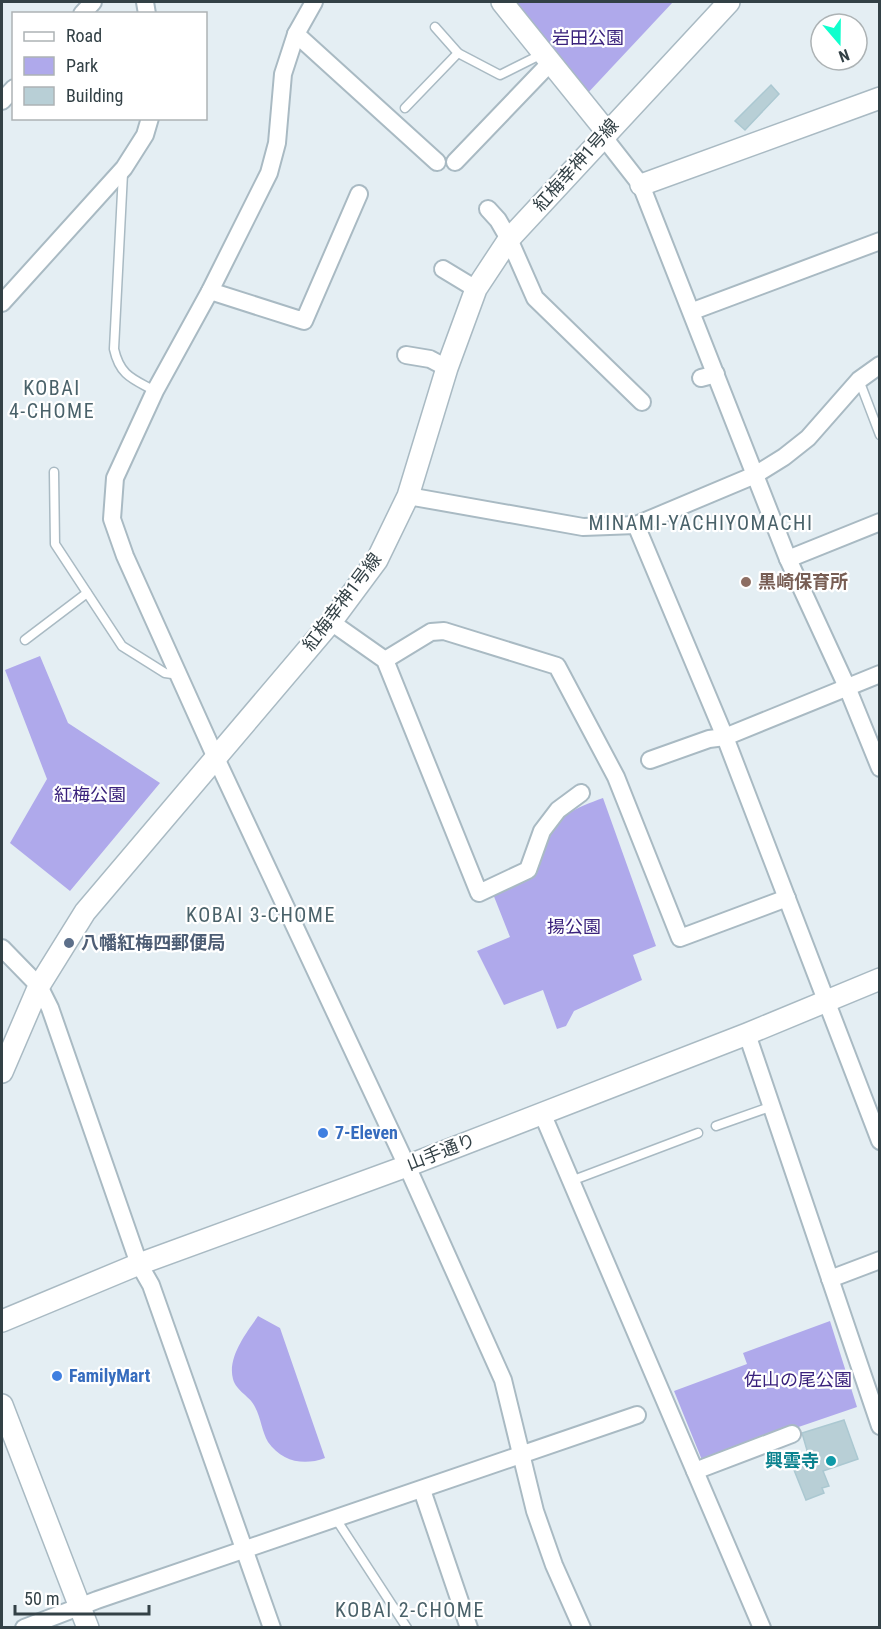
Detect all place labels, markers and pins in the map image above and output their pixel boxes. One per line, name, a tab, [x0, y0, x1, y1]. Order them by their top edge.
place label: 黒崎保育所	[758, 571, 848, 592]
marker: 黒崎保育所	[739, 575, 753, 589]
place label: 八幡紅梅四郵便局	[81, 932, 225, 953]
marker: 八幡紅梅四郵便局	[62, 936, 76, 950]
place label: 7-Eleven	[335, 1122, 398, 1143]
marker: 7-Eleven	[316, 1126, 330, 1140]
place label: FamilyMart	[69, 1365, 151, 1386]
marker: FamilyMart	[50, 1369, 64, 1383]
place label: 興雲寺	[765, 1450, 819, 1471]
marker: 興雲寺	[824, 1454, 838, 1468]

